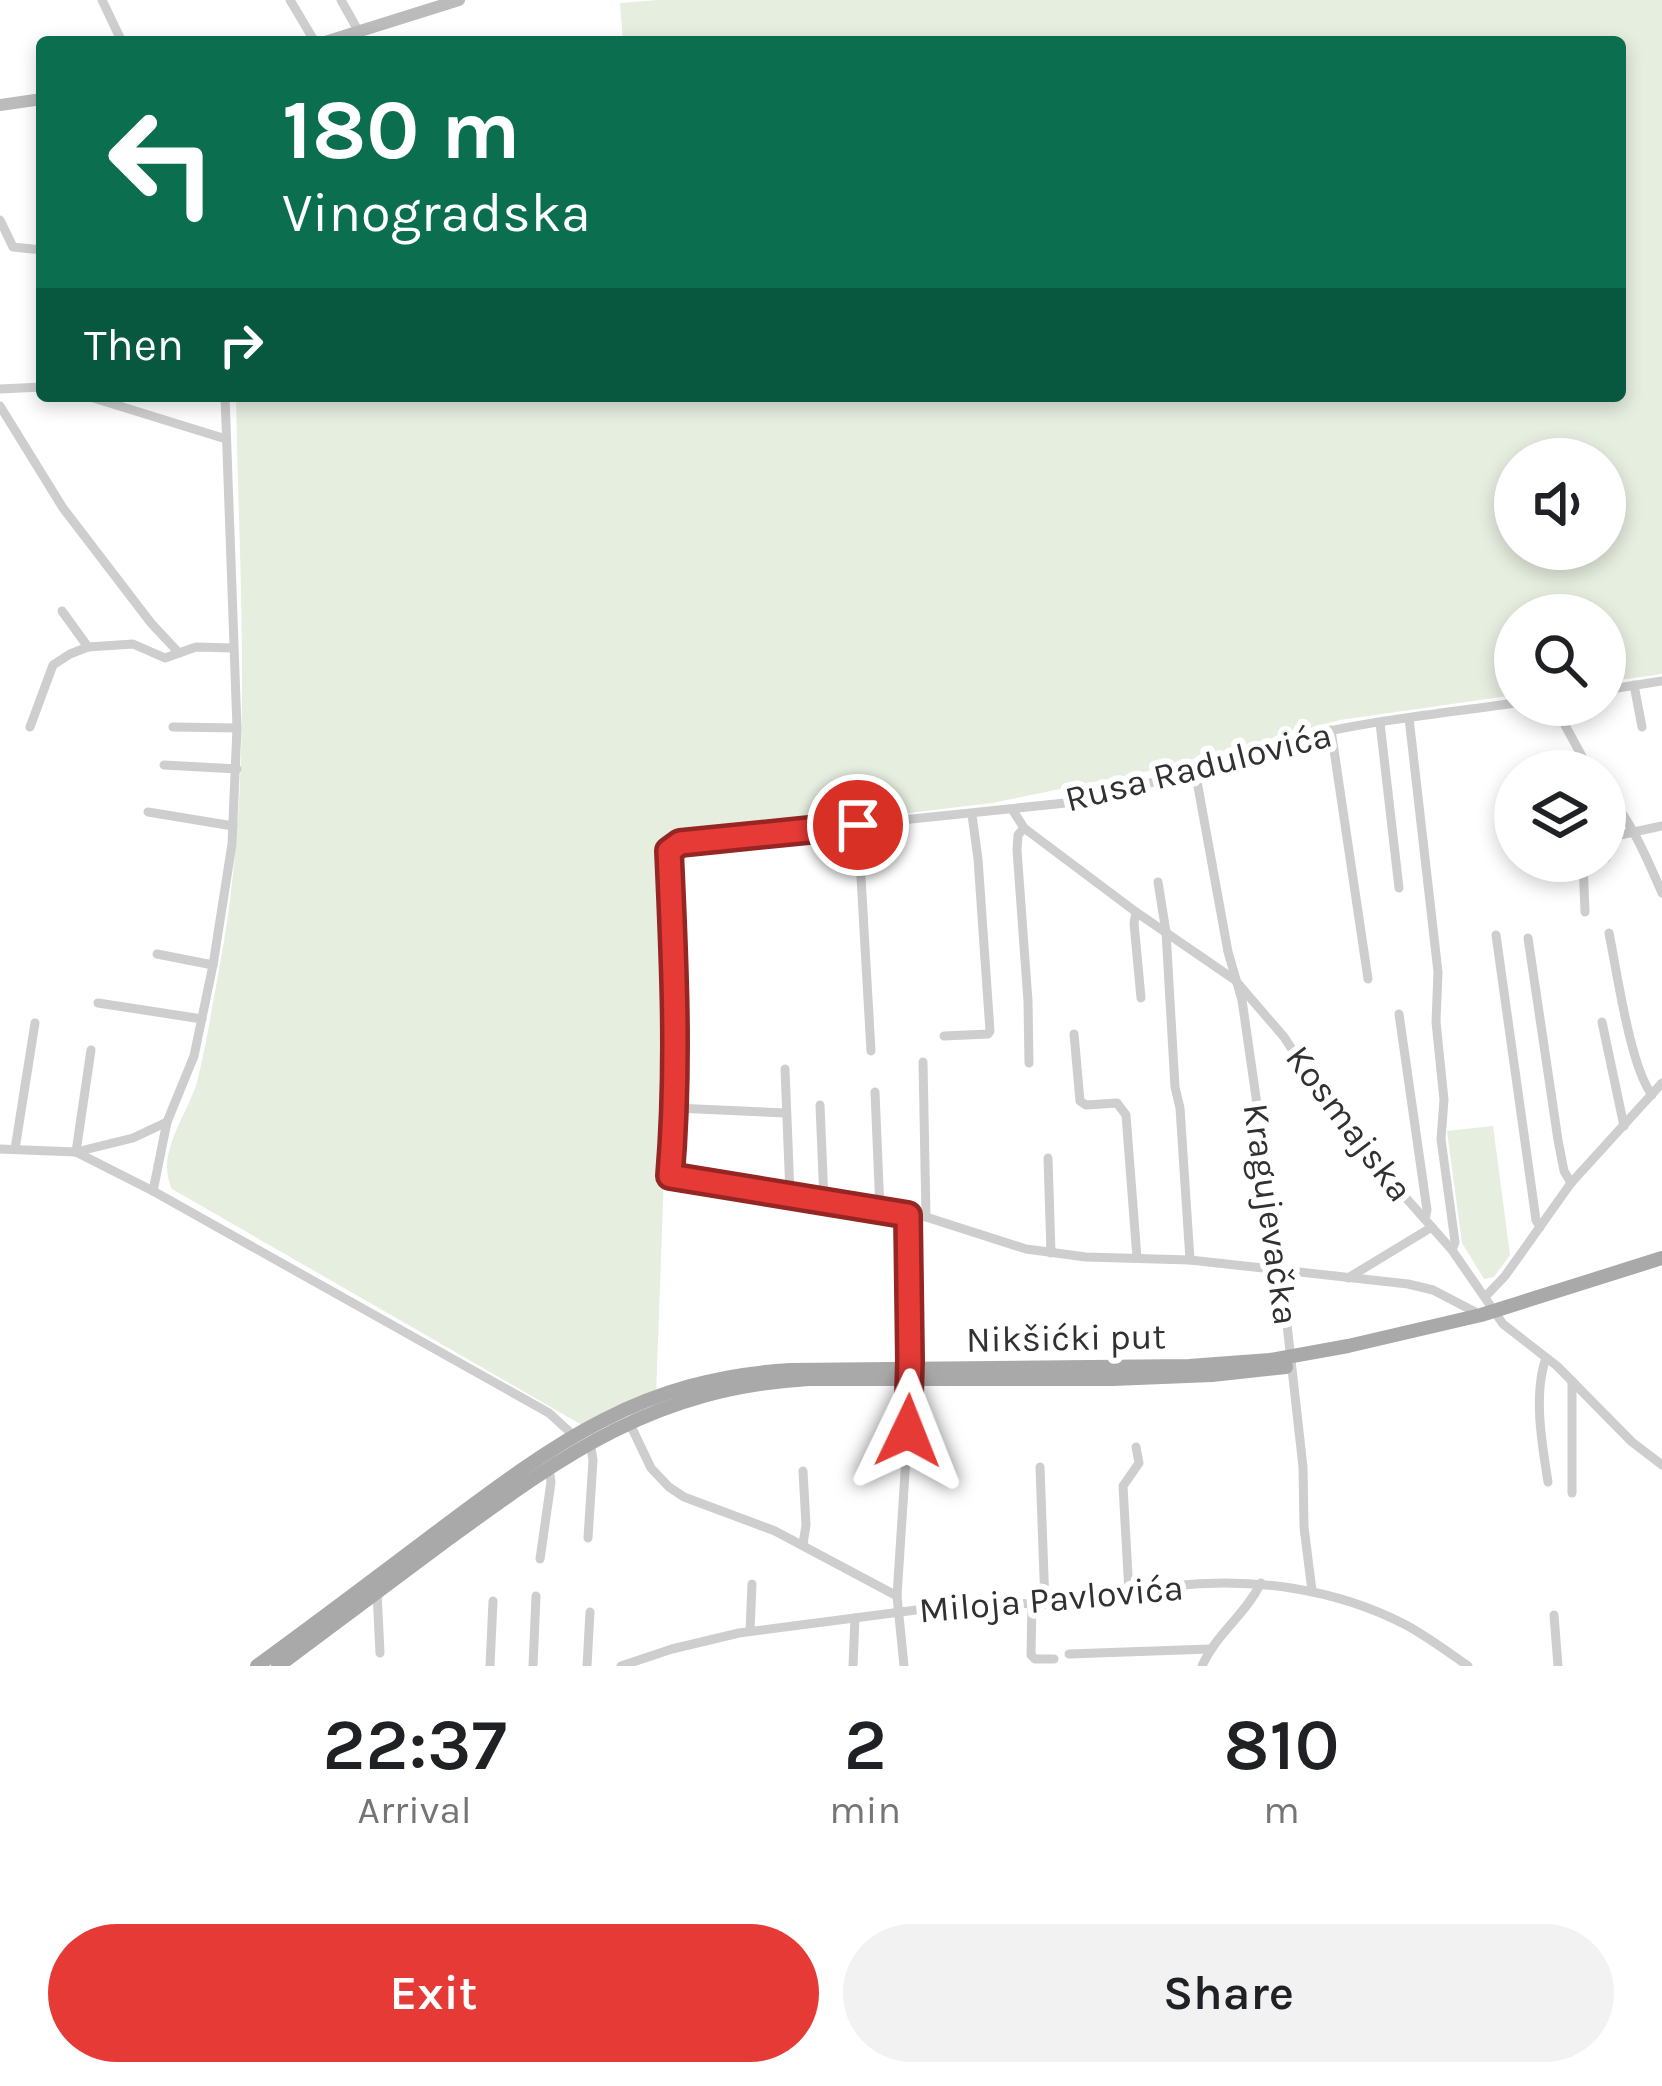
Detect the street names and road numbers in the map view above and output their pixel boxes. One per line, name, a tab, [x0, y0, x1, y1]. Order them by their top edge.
street label: Rusa Radulovića	[1061, 714, 1336, 820]
street label: Kosmajska	[1277, 1037, 1421, 1210]
street label: Kragujevačka	[1235, 1101, 1307, 1328]
street label: Nikšićki put	[966, 1315, 1166, 1361]
street label: Miloja Pavlovića	[917, 1567, 1185, 1631]

